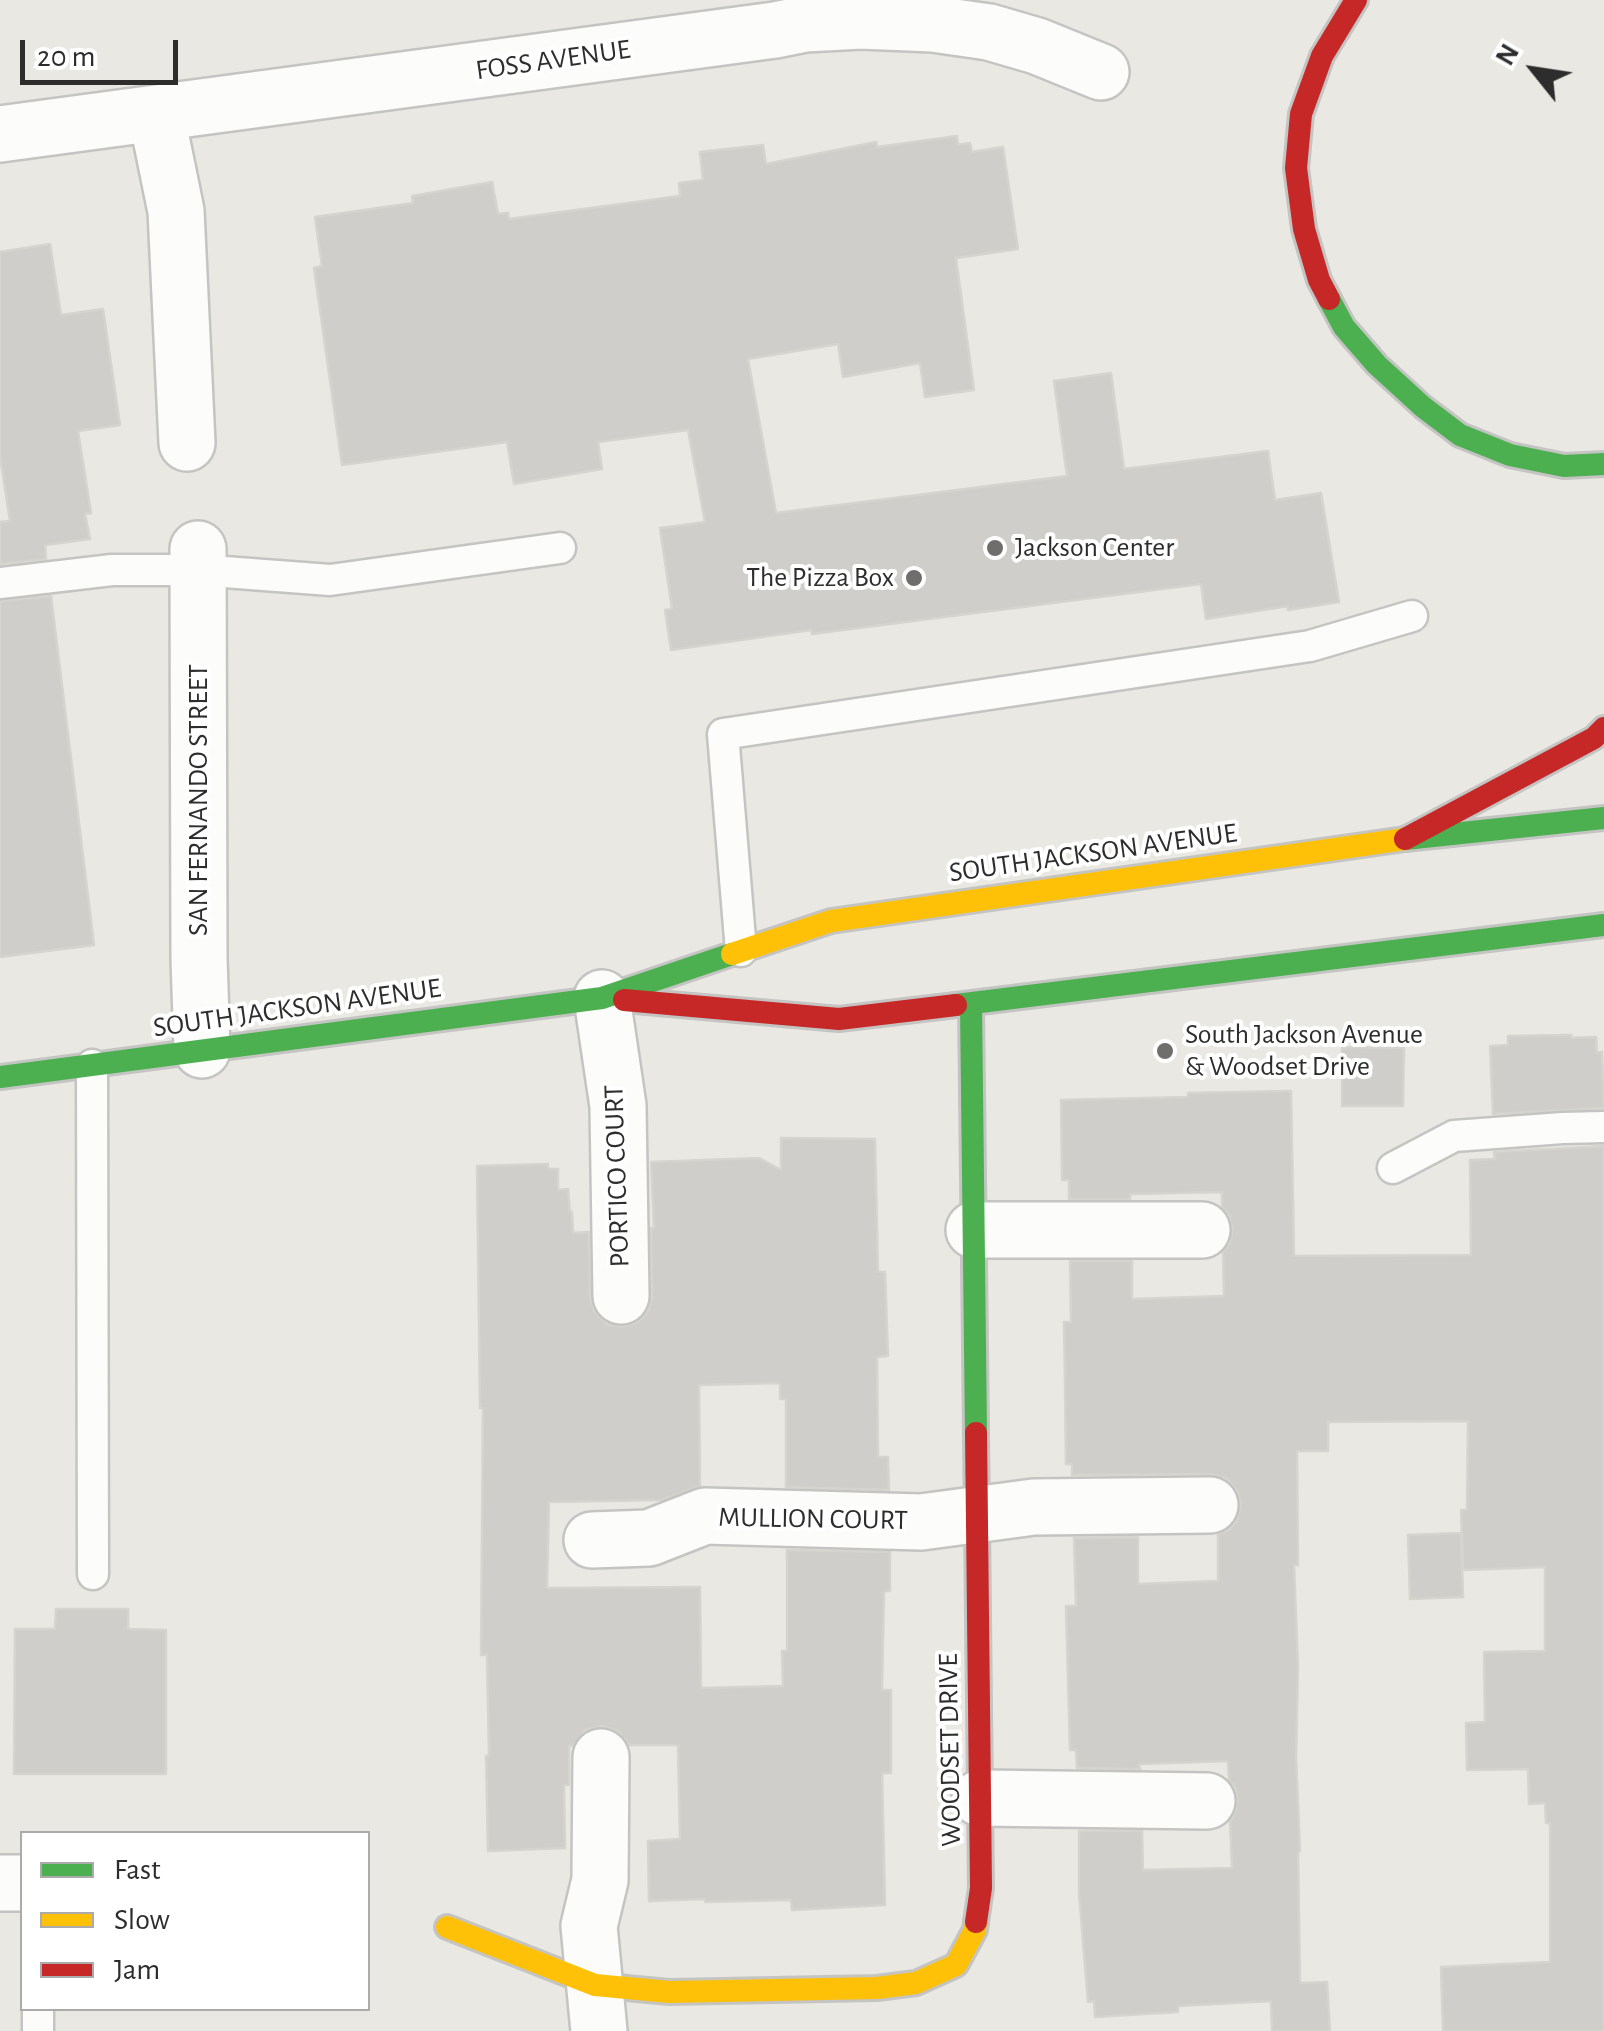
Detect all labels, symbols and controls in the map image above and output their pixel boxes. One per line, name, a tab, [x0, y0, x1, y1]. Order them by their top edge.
scale bar	[25, 20, 182, 82]
north arrow	[1484, 20, 1584, 120]
street label: FOSS AVENUE	[473, 33, 633, 87]
text: N	[1491, 40, 1525, 70]
text: 20 m	[37, 42, 95, 72]
place label: Jackson Center	[1015, 531, 1174, 565]
marker: Jackson Center	[984, 537, 1006, 559]
place label: The Pizza Box	[746, 561, 894, 595]
marker: The Pizza Box	[903, 567, 925, 589]
street label: SAN FERNANDO STREET	[182, 664, 216, 936]
street label: SOUTH JACKSON AVENUE	[947, 816, 1239, 890]
street label: SOUTH JACKSON AVENUE	[151, 971, 443, 1045]
place label: South Jackson Avenue & Woodset Drive	[1185, 1018, 1423, 1084]
marker: South Jackson Avenue & Woodset Drive	[1154, 1040, 1176, 1062]
street label: PORTICO COURT	[597, 1084, 637, 1268]
street label: MULLION COURT	[718, 1501, 908, 1537]
street label: WOODSET DRIVE	[932, 1653, 968, 1847]
legend	[20, 1831, 370, 2011]
text: Fast	[114, 1855, 161, 1885]
text: Slow	[114, 1905, 170, 1935]
text: Jam	[114, 1955, 160, 1985]

